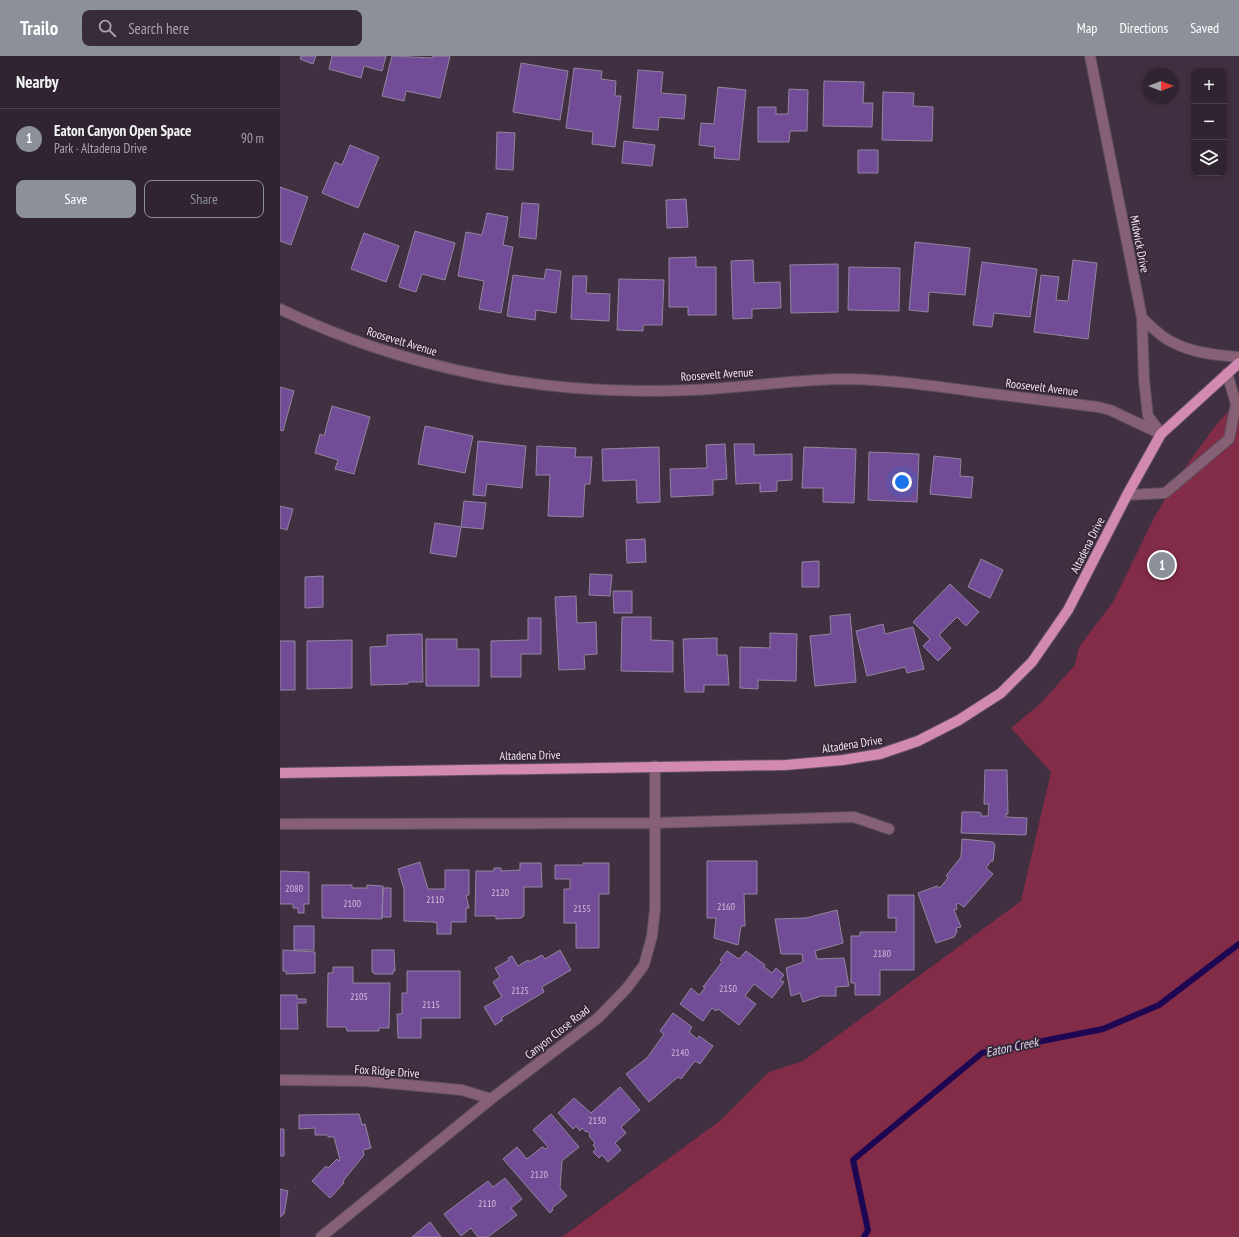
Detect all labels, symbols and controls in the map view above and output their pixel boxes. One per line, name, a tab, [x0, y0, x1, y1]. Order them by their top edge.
search box	[82, 10, 362, 46]
text: Trailo	[20, 16, 58, 40]
icon: search	[96, 17, 118, 39]
text: Search here	[128, 19, 189, 38]
text: Map	[1077, 19, 1097, 37]
text: Directions	[1119, 19, 1168, 37]
text: Saved	[1190, 19, 1219, 37]
north arrow	[1143, 68, 1179, 104]
map controls	[1191, 68, 1227, 176]
button: +	[1191, 68, 1227, 104]
text: Nearby	[16, 71, 59, 93]
button: −	[1191, 104, 1227, 140]
text: Eaton Canyon Open Space	[54, 121, 191, 140]
text: 1	[26, 130, 32, 147]
text: 90 m	[241, 130, 264, 147]
text: Park · Altadena Drive	[54, 140, 147, 157]
button: layers	[1191, 140, 1227, 176]
button: Save	[16, 180, 136, 218]
button: Share	[144, 180, 264, 218]
street label: Midwick Drive	[1127, 214, 1153, 274]
street label: Roosevelt Avenue	[365, 323, 439, 359]
street label: Roosevelt Avenue	[680, 364, 754, 384]
street label: Roosevelt Avenue	[1005, 375, 1079, 399]
your location	[892, 472, 912, 492]
street label: Altadena Drive	[1066, 514, 1108, 576]
pin: 1	[1149, 550, 1175, 580]
street label: Altadena Drive	[821, 732, 883, 756]
street label: Altadena Drive	[499, 747, 561, 763]
house number: 2080	[285, 882, 304, 895]
house number: 2120	[491, 886, 510, 899]
house number: 2110	[426, 893, 445, 906]
house number: 2100	[343, 897, 362, 910]
house number: 2160	[717, 900, 736, 913]
house number: 2155	[573, 902, 591, 915]
house number: 2180	[873, 947, 892, 960]
house number: 2150	[719, 982, 738, 995]
house number: 2125	[511, 984, 529, 997]
house number: 2105	[350, 990, 368, 1003]
house number: 2115	[422, 998, 440, 1011]
street label: Canyon Close Road	[521, 1002, 593, 1062]
water label: Eaton Creek	[984, 1033, 1042, 1061]
house number: 2140	[671, 1046, 690, 1059]
street label: Fox Ridge Drive	[354, 1061, 420, 1081]
house number: 2130	[588, 1114, 607, 1127]
house number: 2120	[530, 1168, 549, 1181]
house number: 2110	[478, 1197, 497, 1210]

